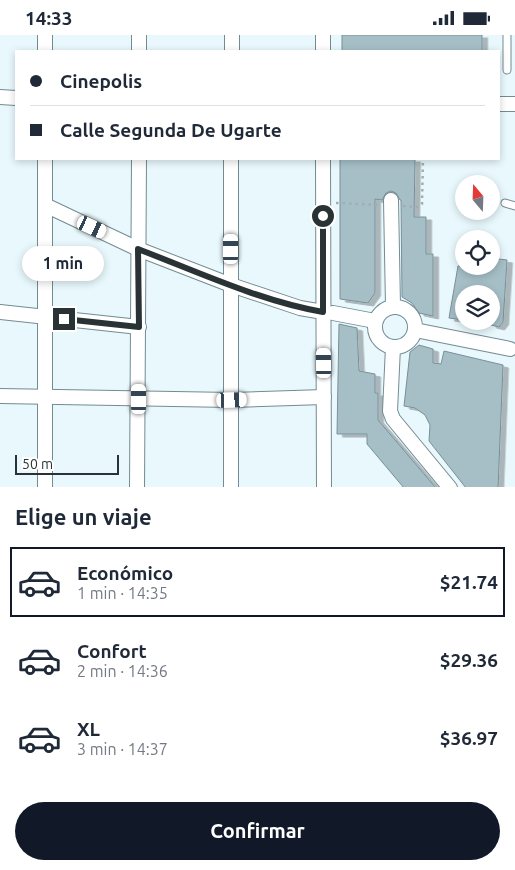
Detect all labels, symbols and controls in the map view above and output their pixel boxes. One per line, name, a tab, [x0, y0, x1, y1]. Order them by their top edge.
text: 14:33	[25, 7, 73, 29]
text: Cinepolis	[60, 70, 142, 92]
text: Calle Segunda De Ugarte	[60, 119, 282, 141]
north arrow	[455, 175, 500, 220]
map controls	[455, 175, 500, 330]
route start	[312, 205, 334, 227]
car	[75, 214, 108, 240]
button: locate	[455, 230, 500, 275]
car	[223, 234, 238, 264]
callout: 1 min	[23, 247, 105, 281]
text: 1 min	[43, 254, 83, 272]
button: layers	[455, 285, 500, 330]
route end	[53, 308, 75, 330]
car	[316, 348, 331, 378]
car	[131, 384, 146, 414]
car	[216, 392, 247, 408]
scale bar	[15, 453, 119, 476]
text: 50 m	[22, 456, 53, 472]
text: Elige un viaje	[15, 504, 152, 529]
icon: car	[17, 560, 62, 605]
text: Económico	[77, 562, 173, 584]
text: $21.74	[440, 571, 498, 593]
text: 1 min · 14:35	[77, 584, 168, 602]
icon: car	[17, 638, 62, 683]
text: Confort	[77, 640, 147, 662]
text: $29.36	[440, 649, 498, 671]
text: 2 min · 14:36	[77, 662, 168, 680]
icon: car	[17, 716, 62, 761]
text: XL	[77, 718, 100, 740]
text: $36.97	[440, 727, 498, 749]
text: 3 min · 14:37	[77, 740, 168, 758]
button: Confirmar	[15, 802, 500, 860]

